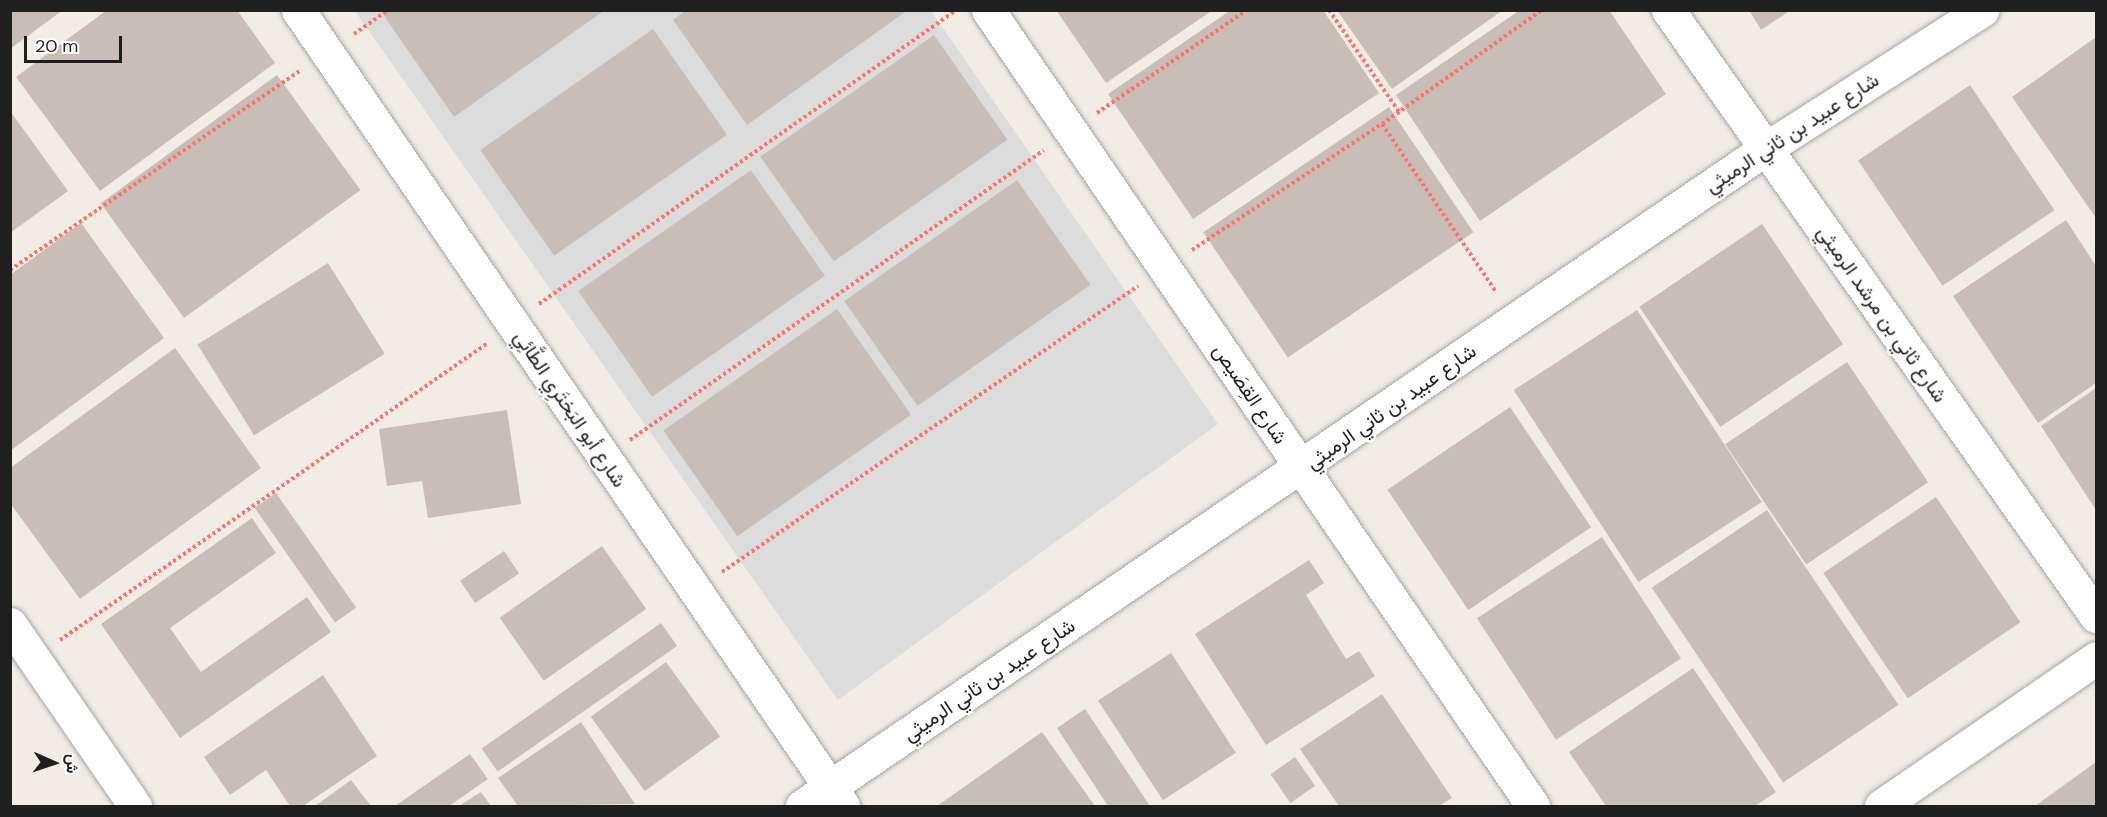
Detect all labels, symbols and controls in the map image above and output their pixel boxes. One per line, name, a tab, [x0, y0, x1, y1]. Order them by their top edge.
scale bar	[27, 24, 124, 62]
text: 20 m	[35, 34, 78, 58]
street label: شارع عبيد بن ثاني الرميثي	[1701, 68, 1883, 198]
street label: شارع ثاني بن مرشد الرميثي	[1812, 221, 1952, 407]
street label: شارع أبو البَختَرِي الطَّائِي	[509, 326, 631, 492]
street label: شارع القِصَيص	[1208, 339, 1292, 449]
street label: شارع عبيد بن ثاني الرميثي	[1301, 339, 1481, 475]
street label: شارع عبيد بن ثاني الرميثي	[898, 614, 1080, 746]
north arrow	[24, 733, 84, 793]
text: ش	[61, 754, 83, 774]

